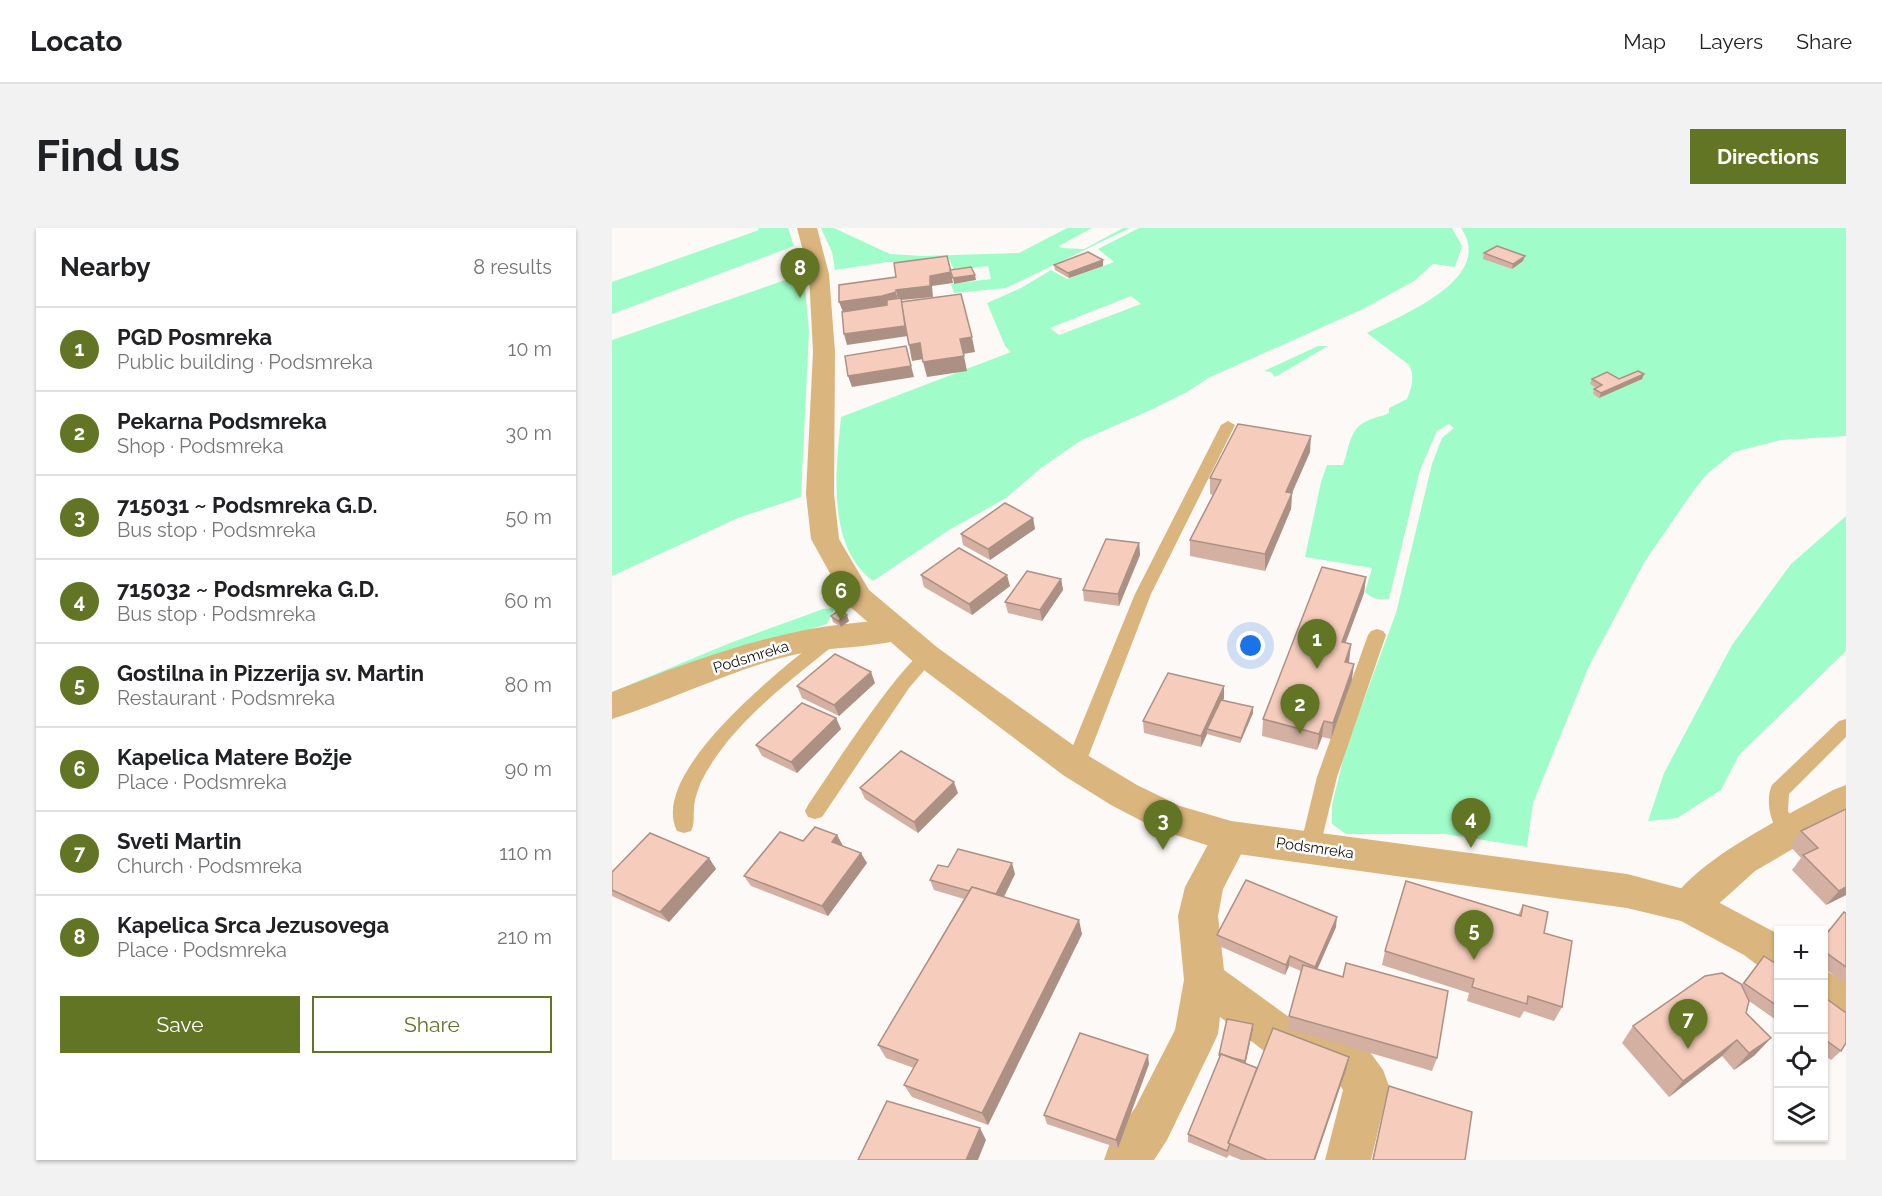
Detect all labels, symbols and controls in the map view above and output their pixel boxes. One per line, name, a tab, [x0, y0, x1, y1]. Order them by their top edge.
text: Locato	[30, 25, 122, 58]
text: Map	[1623, 29, 1666, 54]
text: Layers	[1699, 29, 1763, 54]
text: Share	[1796, 29, 1852, 54]
button: Directions	[1690, 129, 1846, 184]
text: Find us	[36, 132, 180, 181]
pin: 8	[780, 248, 819, 298]
text: Nearby	[60, 252, 150, 282]
text: 8 results	[473, 255, 552, 279]
text: PGD Posmreka	[117, 324, 272, 350]
text: 1	[75, 337, 84, 361]
text: 10 m	[508, 337, 552, 361]
text: Public building · Podsmreka	[117, 350, 373, 374]
text: Pekarna Podsmreka	[117, 408, 327, 434]
text: 2	[74, 421, 85, 445]
text: 30 m	[506, 421, 552, 445]
text: Shop · Podsmreka	[117, 434, 284, 458]
text: 715031 ~ Podsmreka G.D.	[117, 492, 378, 518]
text: 3	[74, 505, 85, 529]
text: 50 m	[505, 505, 552, 529]
text: Bus stop · Podsmreka	[117, 518, 316, 542]
pin: 6	[822, 572, 860, 621]
text: 715032 ~ Podsmreka G.D.	[117, 576, 379, 602]
text: 4	[74, 589, 85, 613]
text: 60 m	[504, 589, 552, 613]
text: Bus stop · Podsmreka	[117, 602, 316, 626]
pin: 1	[1298, 620, 1336, 669]
your location	[1236, 631, 1265, 660]
street label: Podsmreka	[711, 637, 791, 677]
text: Gostilna in Pizzerija sv. Martin	[117, 660, 424, 686]
text: 5	[74, 673, 85, 697]
text: 80 m	[504, 673, 552, 697]
pin: 2	[1280, 684, 1320, 734]
text: Restaurant · Podsmreka	[117, 686, 335, 710]
text: Kapelica Matere Božje	[117, 744, 352, 770]
text: 6	[73, 757, 86, 781]
text: 90 m	[505, 757, 552, 781]
text: Place · Podsmreka	[117, 770, 287, 794]
pin: 4	[1452, 798, 1490, 848]
pin: 3	[1144, 800, 1182, 850]
text: Sveti Martin	[117, 828, 242, 854]
street label: Podsmreka	[1275, 834, 1355, 862]
text: 7	[74, 841, 85, 865]
text: 110 m	[499, 841, 552, 865]
text: Church · Podsmreka	[117, 854, 302, 878]
pin: 5	[1454, 910, 1494, 960]
text: Kapelica Srca Jezusovega	[117, 912, 389, 938]
text: 8	[73, 925, 86, 949]
text: 210 m	[497, 925, 552, 949]
map controls	[1774, 926, 1828, 1142]
button: +	[1774, 926, 1828, 980]
text: Place · Podsmreka	[117, 938, 287, 962]
button: −	[1774, 980, 1828, 1034]
button: Save	[60, 996, 300, 1053]
button: Share	[312, 996, 552, 1053]
pin: 7	[1668, 1000, 1708, 1049]
button: locate	[1774, 1034, 1828, 1088]
button: layers	[1774, 1088, 1828, 1142]

